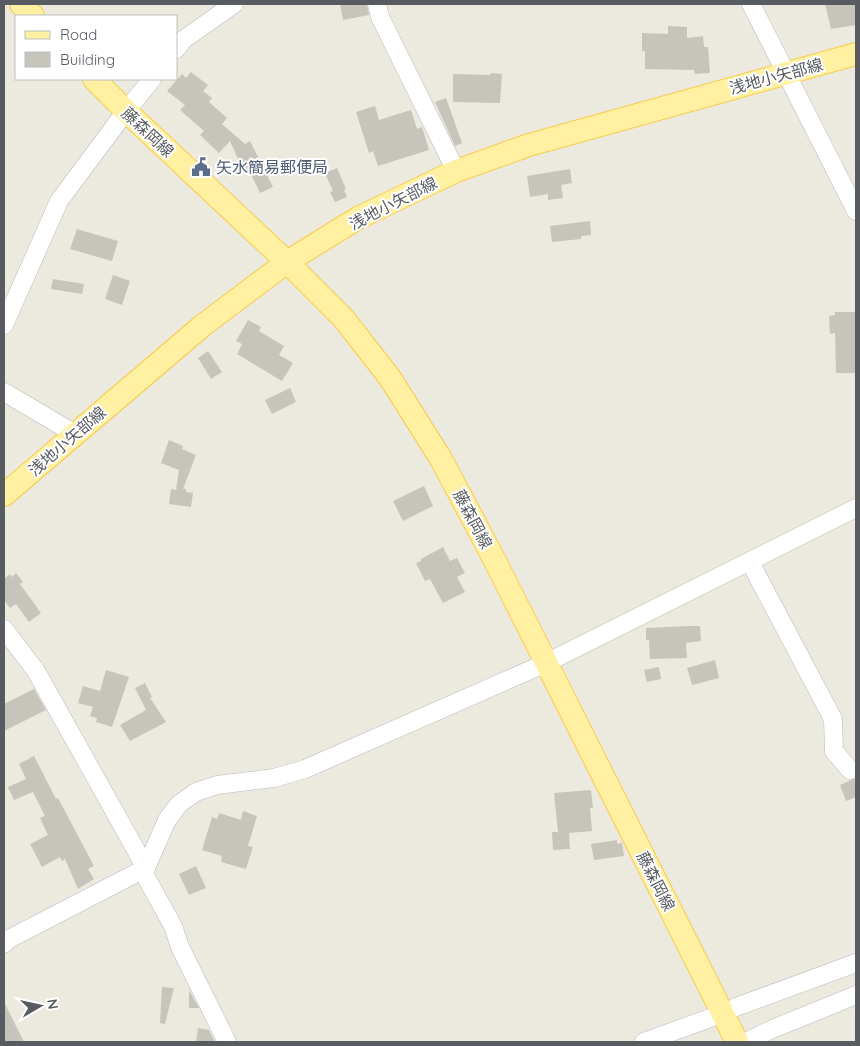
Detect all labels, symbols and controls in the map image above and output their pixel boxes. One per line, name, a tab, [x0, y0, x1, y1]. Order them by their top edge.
legend	[15, 15, 178, 80]
text: Road	[60, 25, 97, 44]
text: Building	[60, 50, 115, 69]
street label: 浅地小矢部線	[727, 54, 825, 98]
street label: 藤森岡線	[118, 103, 178, 161]
public building icon: 矢水簡易郵便局	[190, 156, 212, 178]
place label: 矢水簡易郵便局	[216, 157, 328, 177]
street label: 浅地小矢部線	[346, 172, 440, 234]
street label: 浅地小矢部線	[24, 402, 110, 480]
street label: 藤森岡線	[449, 486, 497, 552]
street label: 藤森岡線	[633, 848, 679, 914]
north arrow	[15, 981, 65, 1031]
text: N	[43, 997, 63, 1010]

